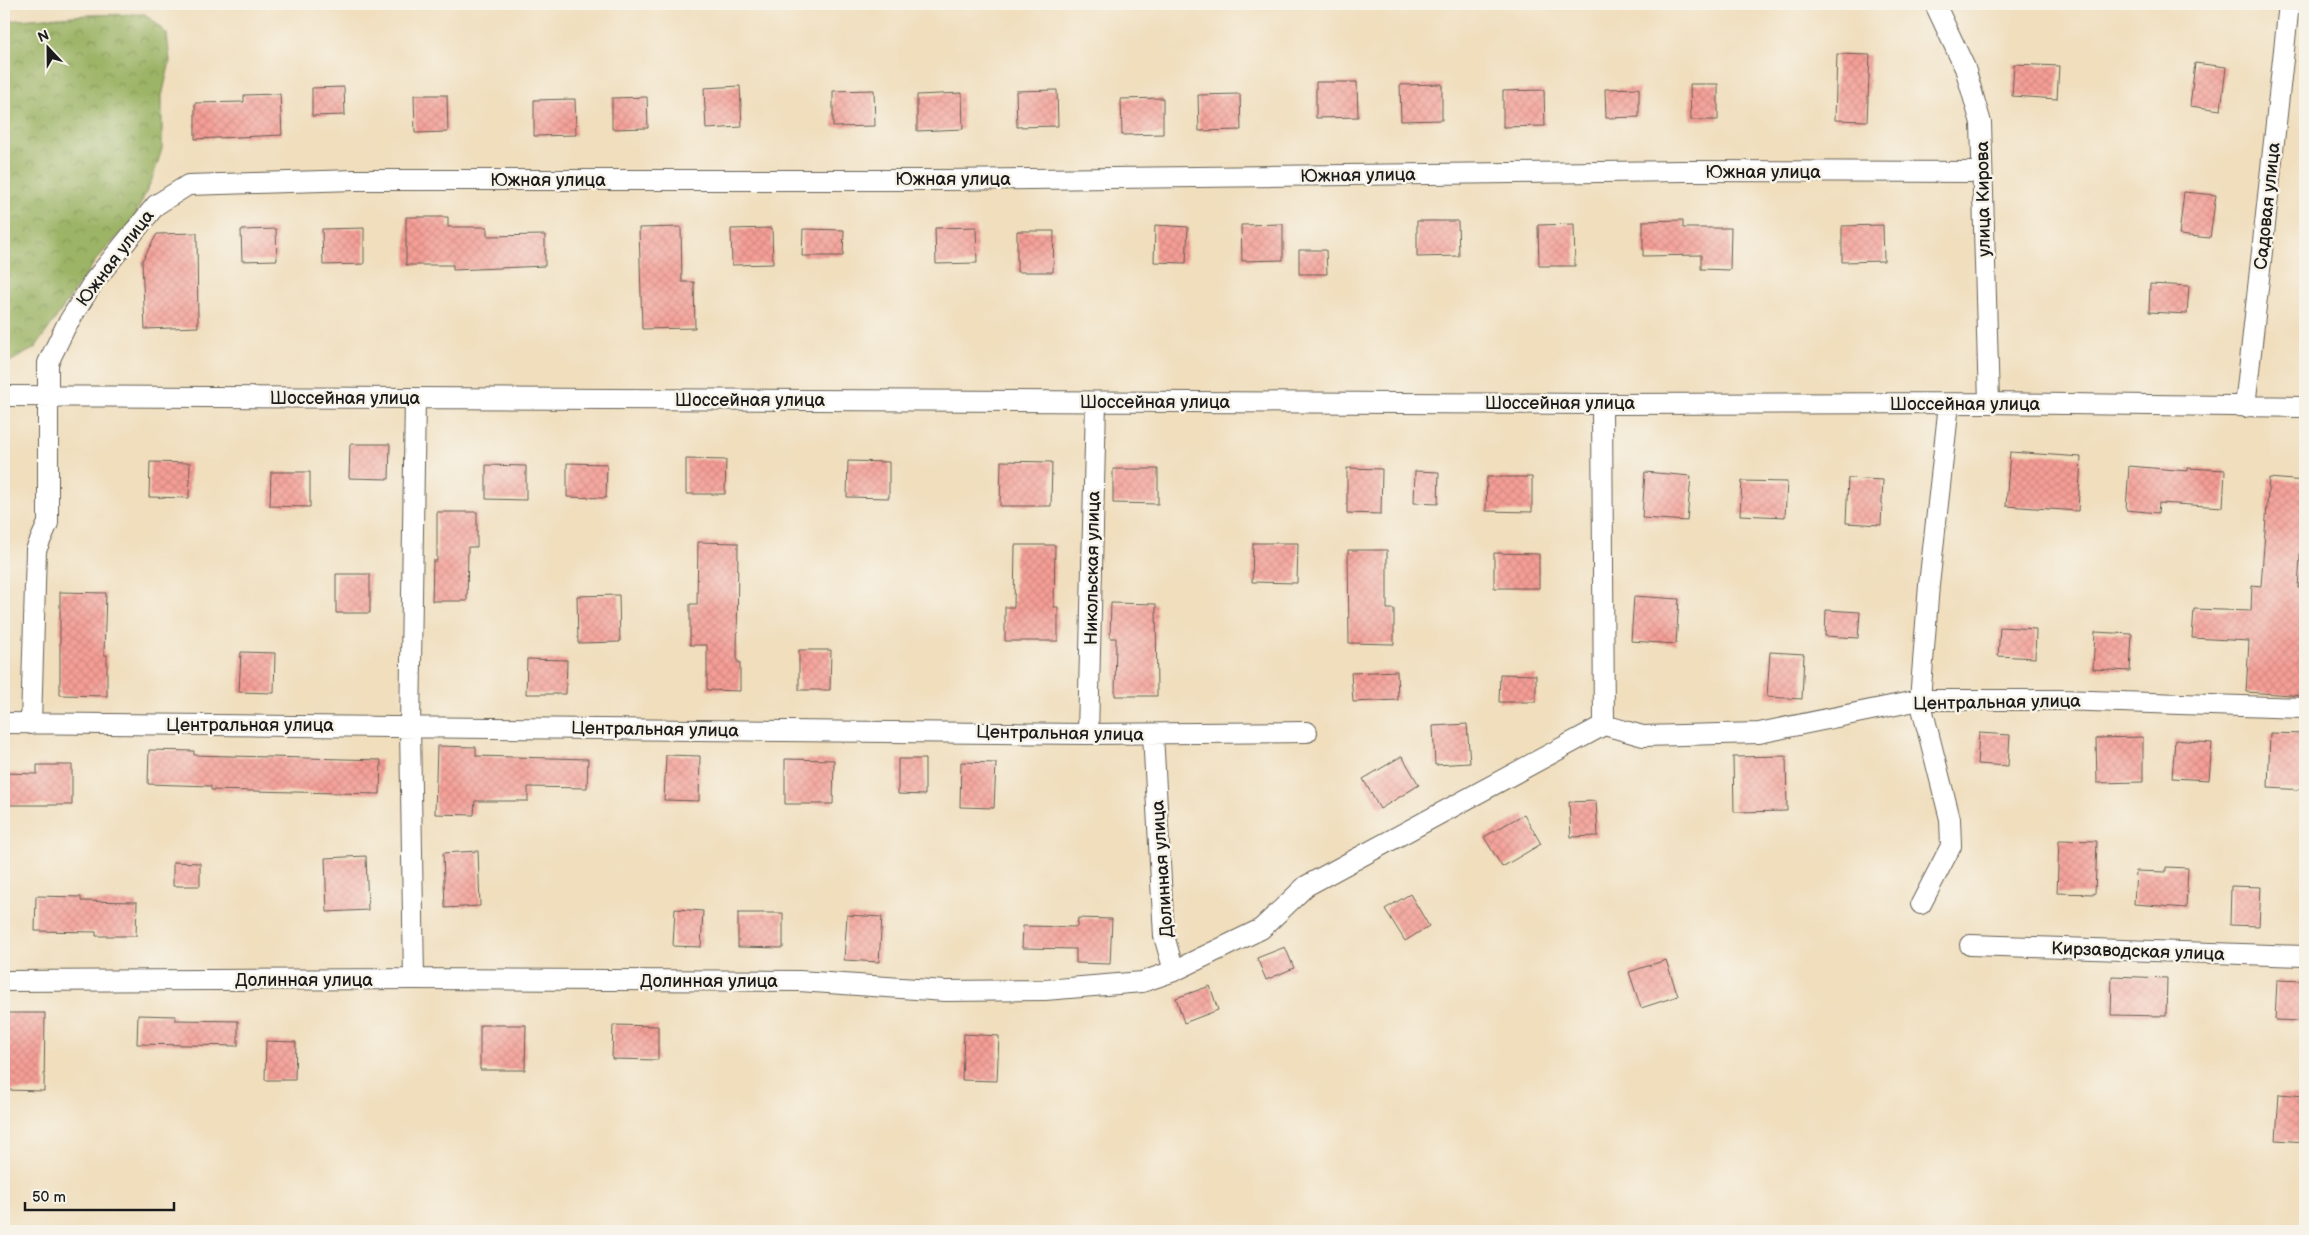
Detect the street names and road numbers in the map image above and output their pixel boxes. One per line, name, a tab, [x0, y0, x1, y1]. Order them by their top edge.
street label: улица Кирова	[1972, 140, 1995, 257]
street label: Садовая улица	[2250, 141, 2285, 271]
street label: Южная улица	[1705, 162, 1821, 183]
street label: Южная улица	[1300, 164, 1416, 187]
street label: Южная улица	[895, 169, 1011, 190]
street label: Южная улица	[490, 170, 606, 191]
street label: Южная улица	[72, 206, 159, 311]
street label: Шоссейная улица	[270, 388, 421, 409]
street label: Шоссейная улица	[675, 390, 826, 411]
street label: Шоссейная улица	[1080, 392, 1231, 413]
street label: Шоссейная улица	[1485, 393, 1636, 414]
street label: Шоссейная улица	[1890, 394, 2041, 415]
street label: Никольская улица	[1081, 490, 1104, 645]
street label: Центральная улица	[1913, 691, 2081, 714]
street label: Центральная улица	[166, 715, 334, 736]
street label: Центральная улица	[571, 718, 739, 741]
street label: Центральная улица	[976, 722, 1144, 745]
street label: Долинная улица	[1147, 799, 1178, 938]
street label: Кирзаводская улица	[2051, 938, 2225, 965]
street label: Долинная улица	[235, 970, 373, 991]
street label: Долинная улица	[640, 971, 778, 992]

